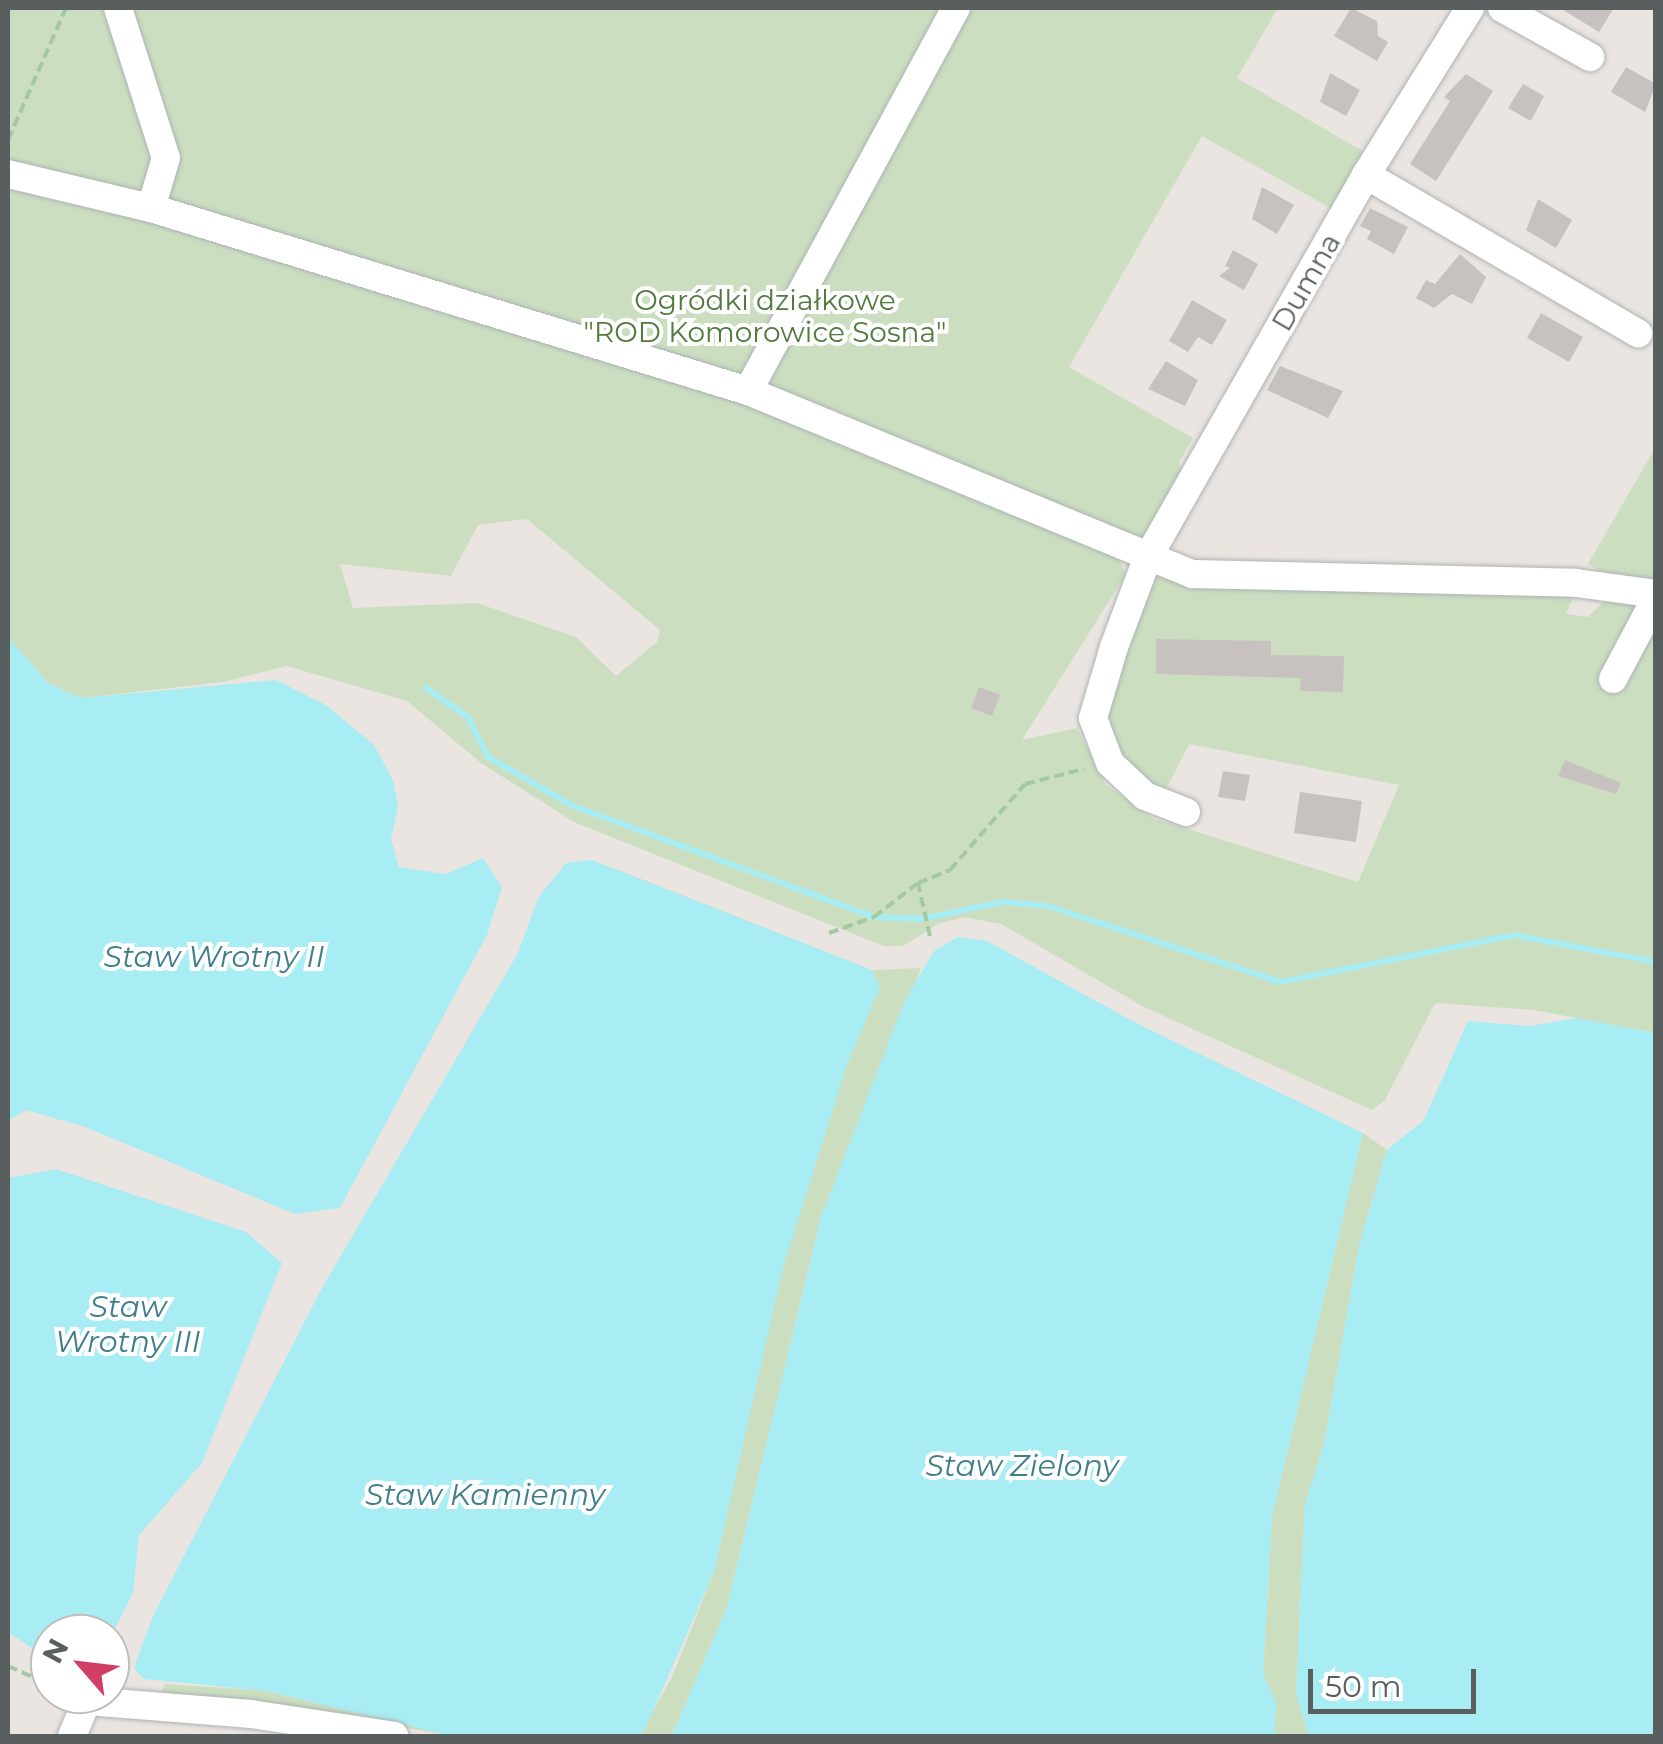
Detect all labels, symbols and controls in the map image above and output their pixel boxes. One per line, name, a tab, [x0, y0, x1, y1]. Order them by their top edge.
street label: Dumna	[1265, 227, 1347, 337]
park label: Ogródki działkowe "ROD Komorowice Sosna"	[584, 283, 946, 349]
water label: Staw Wrotny II	[104, 939, 324, 975]
water label: Staw Wrotny III	[55, 1289, 201, 1360]
water label: Staw Zielony	[925, 1448, 1119, 1484]
water label: Staw Kamienny	[365, 1477, 605, 1513]
north arrow	[30, 1614, 130, 1714]
text: N	[35, 1633, 76, 1669]
scale bar	[1313, 1649, 1480, 1711]
text: 50 m	[1325, 1668, 1402, 1705]

